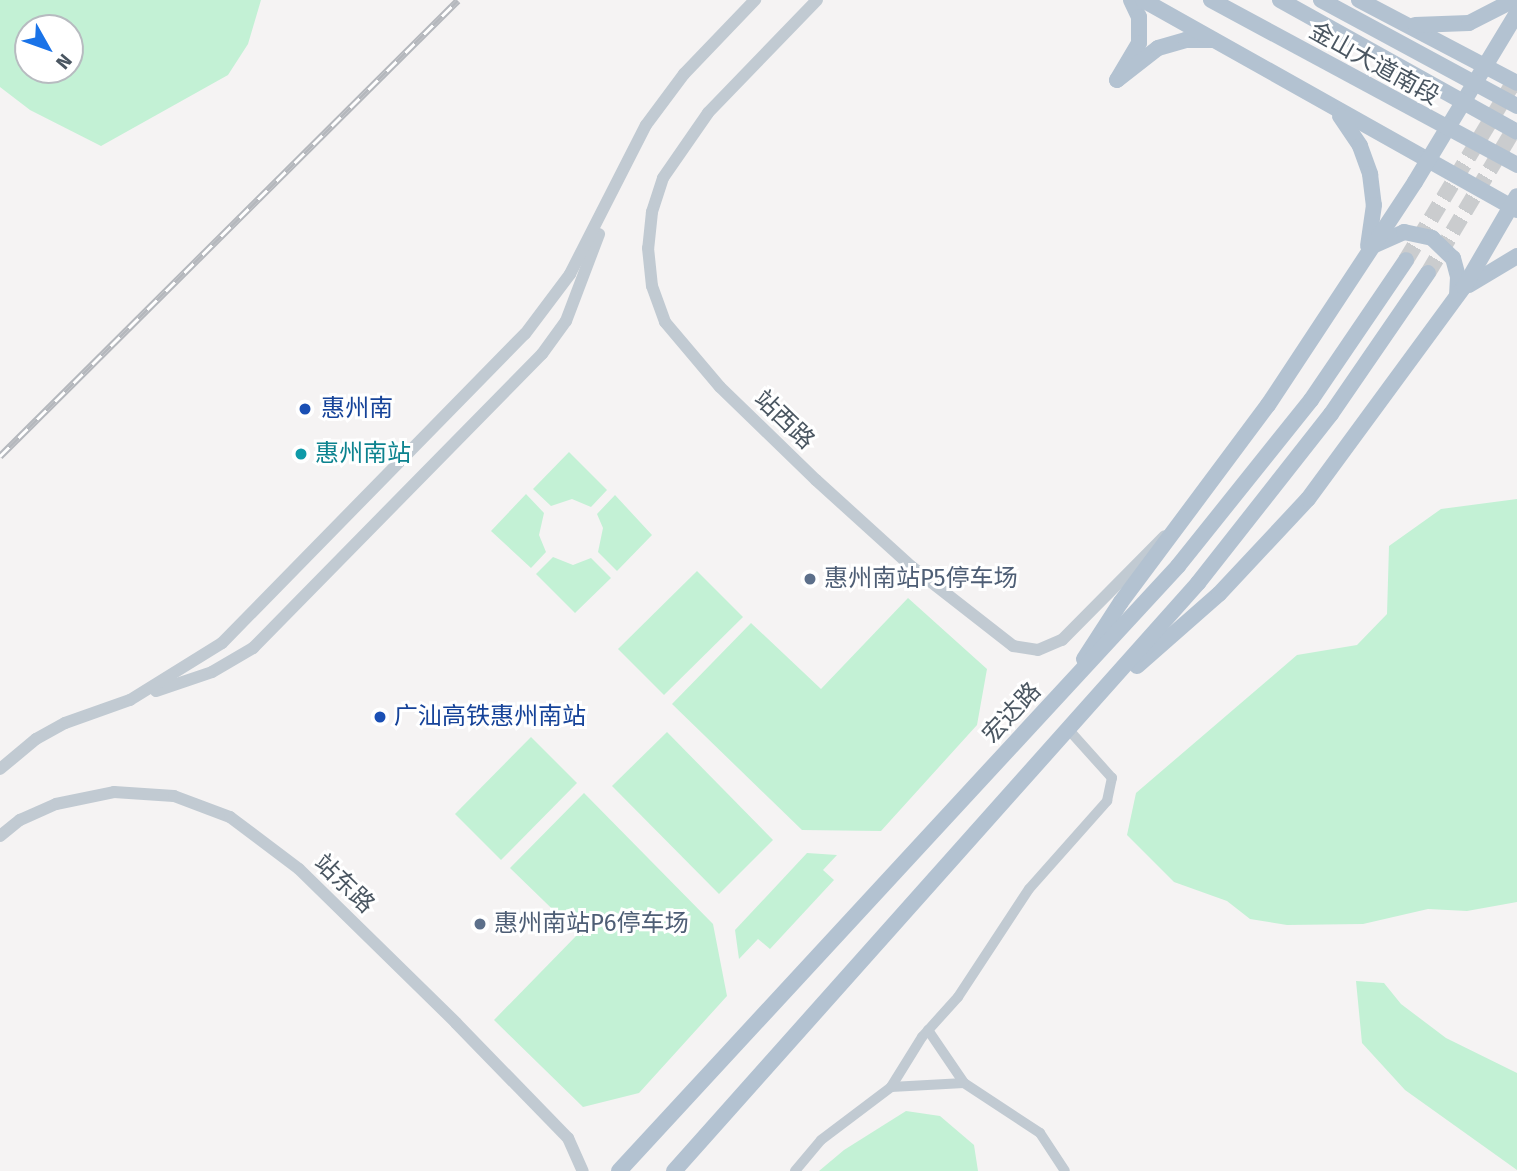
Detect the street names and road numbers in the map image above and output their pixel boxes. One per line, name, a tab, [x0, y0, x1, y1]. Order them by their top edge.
street label: 金山大道南段	[1304, 16, 1444, 112]
street label: 站西路	[748, 385, 820, 455]
street label: 宏达路	[977, 677, 1047, 749]
street label: 站东路	[308, 849, 380, 919]

